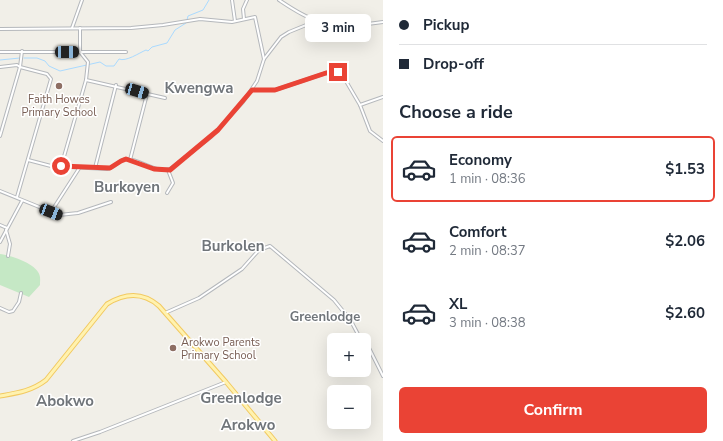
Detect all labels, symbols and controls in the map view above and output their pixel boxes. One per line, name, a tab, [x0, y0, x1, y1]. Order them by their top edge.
callout: 3 min	[305, 14, 371, 42]
text: Pickup	[423, 15, 469, 35]
text: 3 min	[321, 19, 355, 37]
car	[55, 46, 79, 58]
text: Drop-off	[423, 54, 484, 74]
route end	[329, 63, 347, 81]
district label: Kwengwa	[165, 78, 233, 98]
marker: Faith Howes Primary School	[54, 81, 64, 91]
car	[124, 82, 150, 100]
place label: Faith Howes Primary School	[22, 92, 97, 120]
text: Choose a ride	[399, 100, 513, 124]
text: Economy	[449, 150, 512, 170]
icon: car	[401, 151, 437, 187]
route start	[52, 157, 70, 175]
text: $1.53	[665, 159, 705, 179]
text: 1 min · 08:36	[449, 170, 525, 188]
district label: Burkoyen	[94, 177, 160, 197]
car	[38, 202, 64, 222]
text: Comfort	[449, 222, 506, 242]
icon: car	[401, 223, 437, 259]
text: $2.06	[665, 231, 705, 251]
district label: Burkolen	[201, 236, 265, 256]
text: 2 min · 08:37	[449, 242, 525, 260]
text: XL	[449, 294, 468, 314]
icon: car	[401, 295, 437, 331]
text: $2.60	[665, 303, 705, 323]
district label: Greenlodge	[290, 308, 360, 326]
text: 3 min · 08:38	[449, 314, 525, 332]
map controls	[327, 333, 371, 429]
button: +	[327, 333, 371, 377]
place label: Arokwo Parents Primary School	[181, 335, 260, 363]
marker: Arokwo Parents Primary School	[168, 343, 178, 353]
button: −	[327, 385, 371, 429]
button: Confirm	[399, 387, 707, 433]
district label: Greenlodge	[200, 388, 282, 408]
district label: Abokwo	[36, 391, 94, 411]
district label: Arokwo	[221, 415, 276, 435]

